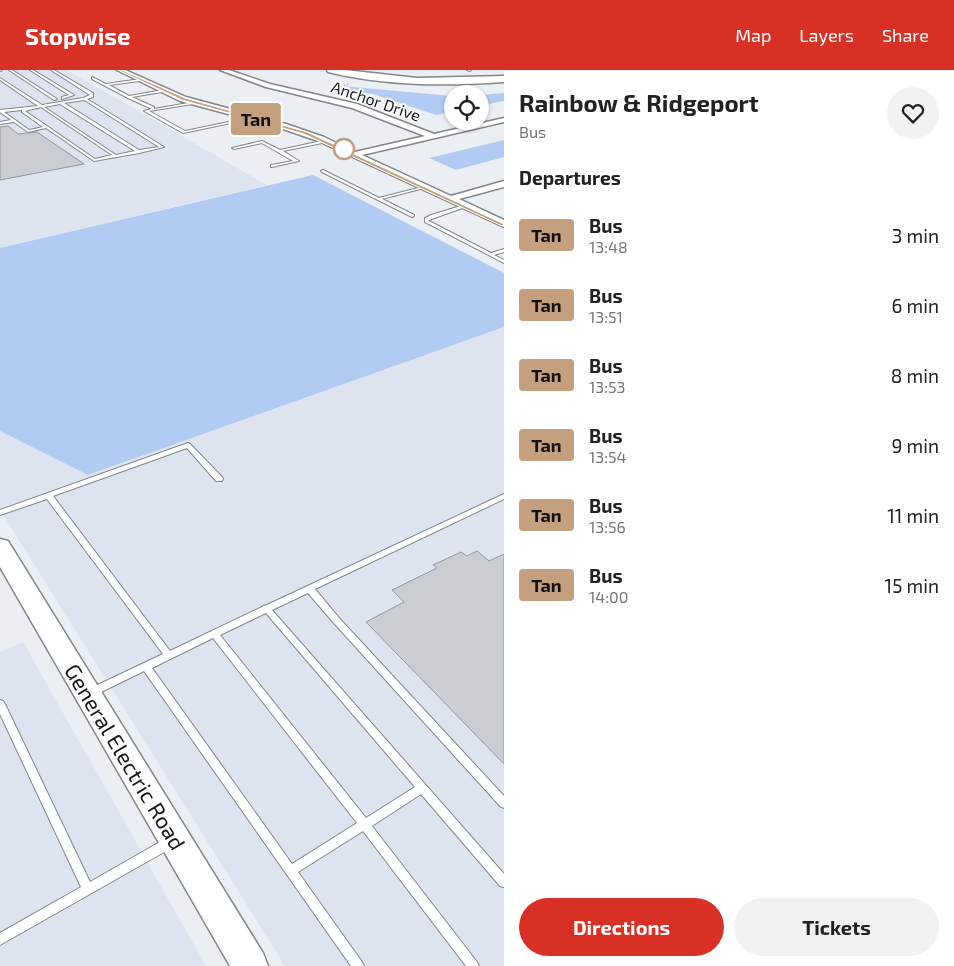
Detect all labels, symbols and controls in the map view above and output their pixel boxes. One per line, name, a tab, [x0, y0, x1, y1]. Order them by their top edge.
text: Stopwise	[25, 21, 131, 50]
text: Map	[735, 24, 771, 46]
text: Layers	[799, 24, 854, 46]
text: Share	[882, 24, 929, 46]
street label: Anchor Drive	[329, 76, 423, 125]
map controls	[444, 85, 489, 130]
button: locate	[444, 85, 489, 130]
button: heart	[887, 87, 939, 139]
text: Rainbow & Ridgeport	[519, 88, 759, 117]
line badge: Tan	[227, 103, 285, 135]
text: Tan	[241, 108, 271, 130]
text: Bus	[519, 122, 546, 141]
unlabelled marker	[333, 138, 355, 160]
text: Departures	[519, 166, 621, 189]
text: Bus	[589, 214, 623, 237]
text: Tan	[531, 224, 562, 246]
text: 3 min	[892, 224, 939, 247]
text: 13:48	[589, 237, 628, 256]
text: Bus	[589, 284, 623, 307]
text: Tan	[531, 294, 562, 316]
text: 6 min	[891, 294, 939, 317]
text: 13:51	[589, 307, 623, 326]
text: Bus	[589, 354, 623, 377]
text: Tan	[531, 364, 562, 386]
text: 8 min	[891, 364, 939, 387]
text: 13:53	[589, 377, 626, 396]
text: Bus	[589, 424, 623, 447]
text: Tan	[531, 434, 562, 456]
text: 9 min	[891, 434, 939, 457]
text: 13:54	[589, 447, 626, 466]
text: Bus	[589, 494, 623, 517]
text: Tan	[531, 504, 562, 526]
text: 11 min	[887, 504, 939, 527]
text: 13:56	[589, 517, 626, 536]
text: Bus	[589, 564, 623, 587]
text: Tan	[531, 574, 562, 596]
text: 15 min	[885, 574, 939, 597]
text: 14:00	[589, 587, 628, 606]
street label: General Electric Road	[60, 659, 192, 854]
button: Directions	[519, 898, 724, 956]
button: Tickets	[734, 898, 939, 956]

